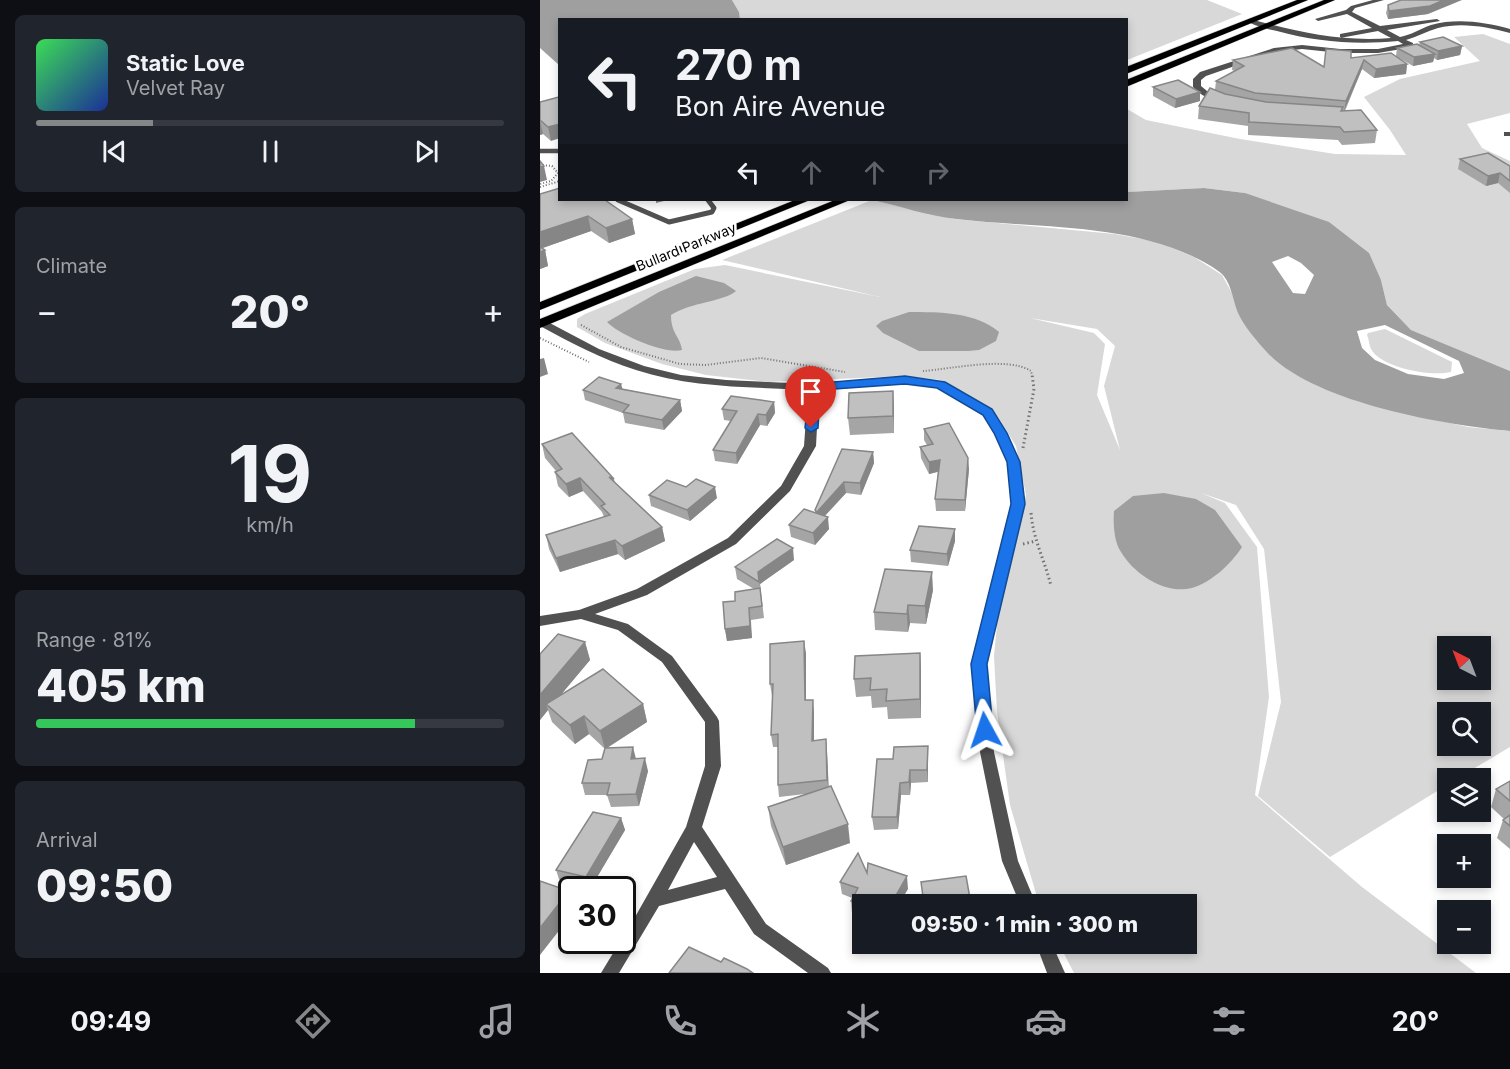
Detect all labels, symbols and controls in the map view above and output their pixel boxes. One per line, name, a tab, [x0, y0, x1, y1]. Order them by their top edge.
text: 270 m	[675, 39, 802, 90]
icon: left	[576, 42, 654, 120]
text: Static Love	[126, 50, 245, 76]
text: Velvet Ray	[126, 76, 225, 100]
text: Bon Aire Avenue	[675, 90, 886, 123]
icon: previous	[98, 135, 131, 168]
icon: pause	[254, 135, 287, 168]
icon: next	[410, 135, 443, 168]
icon: left	[732, 156, 765, 189]
icon: ahead	[795, 156, 828, 189]
icon: ahead	[858, 156, 891, 189]
icon: right	[921, 156, 954, 189]
street label: Bullard Parkway	[633, 219, 739, 274]
text: Climate	[36, 254, 107, 278]
text: 20°	[230, 284, 310, 339]
text: −	[36, 291, 58, 331]
text: +	[482, 291, 504, 331]
pin	[785, 366, 836, 428]
icon: arrive	[794, 375, 827, 408]
text: 19	[228, 426, 312, 521]
text: km/h	[246, 513, 294, 537]
text: Range · 81%	[36, 628, 153, 652]
north arrow	[1437, 636, 1491, 690]
map controls	[1437, 636, 1491, 954]
text: 405 km	[36, 658, 206, 713]
position arrow	[953, 698, 1017, 762]
button: search	[1437, 702, 1491, 756]
button: layers	[1437, 768, 1491, 822]
text: Arrival	[36, 828, 98, 852]
button: +	[1437, 834, 1491, 888]
text: 09:50	[36, 858, 173, 913]
speed limit sign: 30	[558, 876, 636, 954]
button: −	[1437, 900, 1491, 954]
text: 09:50 · 1 min · 300 m	[911, 911, 1138, 937]
icon: directions	[292, 1000, 334, 1042]
icon: music	[476, 1000, 518, 1042]
icon: phone	[659, 1000, 701, 1042]
icon: climate	[842, 1000, 884, 1042]
icon: car	[1025, 1000, 1067, 1042]
icon: filters	[1208, 1000, 1250, 1042]
text: 09:49	[71, 1005, 151, 1038]
text: 20°	[1392, 1005, 1439, 1038]

